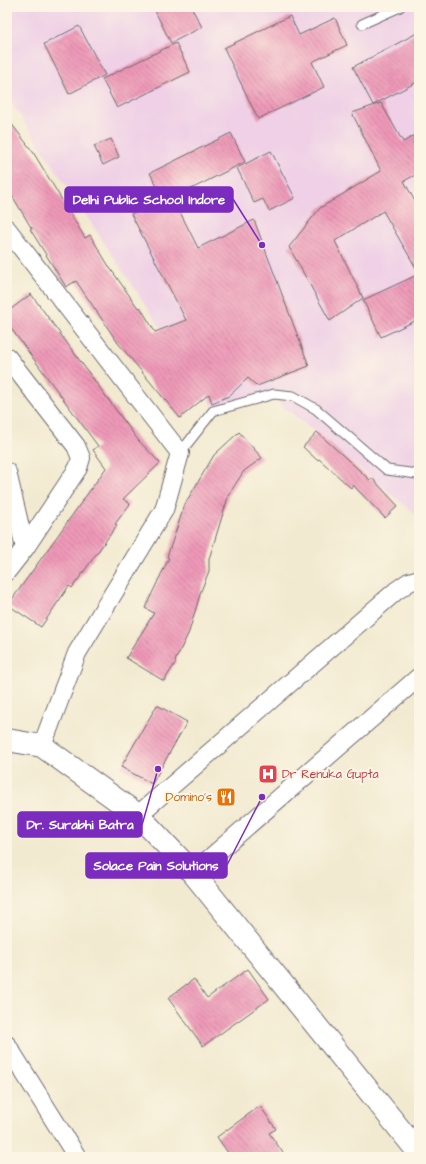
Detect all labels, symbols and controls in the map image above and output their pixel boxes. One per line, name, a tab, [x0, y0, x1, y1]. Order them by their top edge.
callout: Delhi Public School Indore	[65, 187, 233, 212]
text: Delhi Public School Indore	[73, 191, 225, 209]
hospital icon: Dr Renuka Gupta	[257, 763, 279, 785]
place label: Dr Renuka Gupta	[282, 766, 379, 783]
restaurant icon: Domino's	[215, 786, 237, 808]
place label: Domino's	[166, 789, 212, 806]
callout: Dr. Surabhi Batra	[18, 812, 142, 837]
text: Dr. Surabhi Batra	[26, 816, 134, 834]
callout: Solace Pain Solutions	[86, 853, 227, 878]
text: Solace Pain Solutions	[92, 857, 219, 875]

